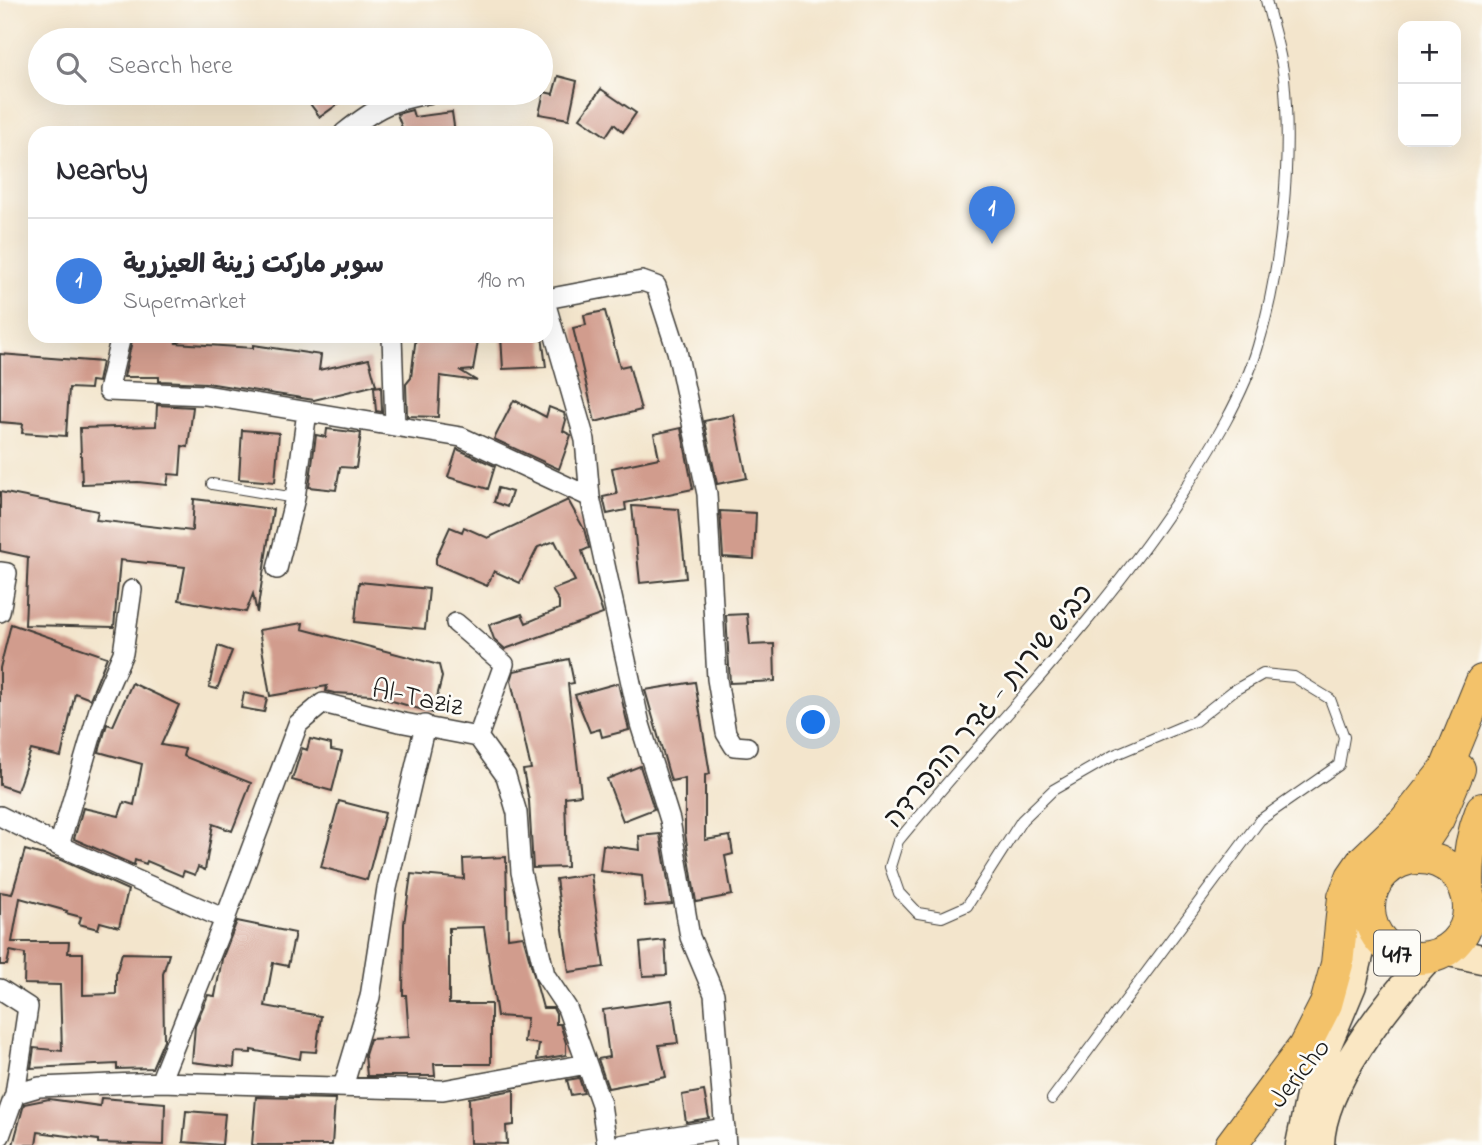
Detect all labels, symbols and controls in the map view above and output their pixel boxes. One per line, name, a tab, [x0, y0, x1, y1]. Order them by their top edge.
map controls	[1398, 21, 1461, 147]
button: +	[1398, 21, 1461, 84]
search box	[28, 28, 553, 105]
icon: search	[52, 48, 90, 86]
text: Search here	[108, 48, 233, 86]
button: −	[1398, 84, 1461, 147]
text: Nearby	[56, 150, 148, 194]
pin: 1	[969, 186, 1015, 244]
text: سوبر ماركت زينة العيزرية	[123, 247, 384, 285]
text: 1	[75, 265, 83, 298]
text: 190 m	[477, 265, 525, 298]
text: Supermarket	[123, 286, 246, 319]
street label: כביש שירות - גדר ההפרדה	[875, 576, 1104, 838]
street label: Al-Taziz	[368, 670, 467, 729]
your location	[796, 705, 830, 739]
road number: 417	[1374, 930, 1420, 976]
street label: Jericho	[1260, 1030, 1342, 1118]

